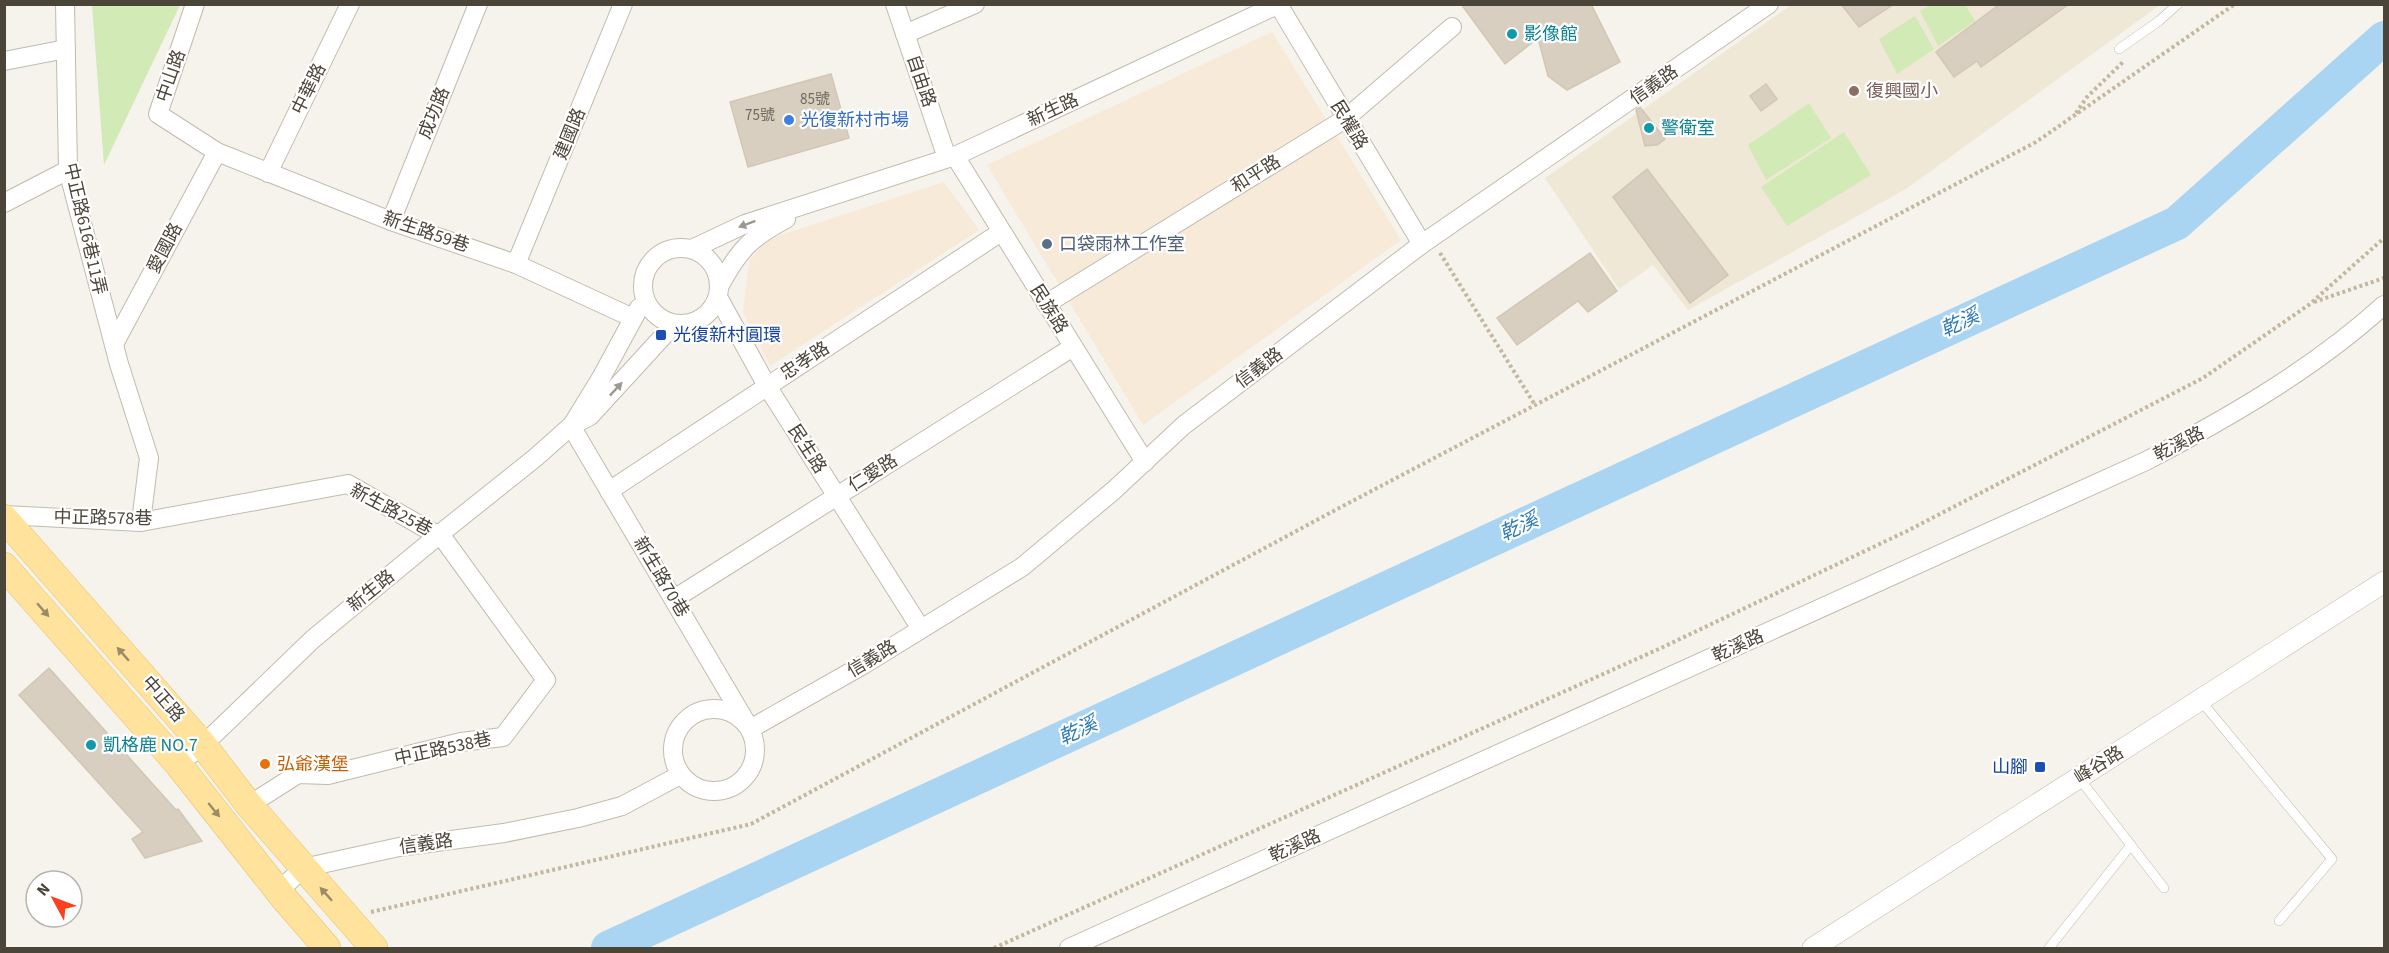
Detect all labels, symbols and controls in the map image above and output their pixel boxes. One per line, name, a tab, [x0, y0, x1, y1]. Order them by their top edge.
place label: 影像館	[1524, 22, 1578, 47]
marker: 影像館	[1505, 27, 1519, 41]
street label: 中山路	[150, 46, 192, 106]
street label: 自由路	[900, 51, 942, 111]
street label: 中華路	[286, 59, 332, 119]
street label: 信義路	[1625, 59, 1683, 111]
place label: 復興國小	[1866, 79, 1938, 104]
street label: 成功路	[412, 83, 456, 143]
marker: 復興國小	[1847, 84, 1861, 98]
street label: 新生路	[1023, 87, 1083, 133]
house number: 85號	[800, 89, 830, 110]
street label: 民權路	[1324, 95, 1374, 155]
street label: 建國路	[548, 104, 592, 164]
house number: 75號	[745, 105, 775, 126]
place label: 光復新村市場	[801, 108, 909, 133]
marker: 光復新村市場	[782, 113, 796, 127]
place label: 警衛室	[1661, 116, 1715, 141]
marker: 警衛室	[1642, 121, 1656, 135]
street label: 和平路	[1226, 149, 1286, 199]
street label: 中正路616巷11弄	[58, 161, 112, 297]
street label: 新生路59巷	[379, 206, 473, 258]
street label: 愛國路	[141, 218, 189, 278]
one-way arrow	[737, 219, 755, 229]
place label: 口袋雨林工作室	[1059, 232, 1185, 257]
marker: 口袋雨林工作室	[1040, 237, 1054, 251]
street label: 民族路	[1024, 279, 1074, 339]
water label: 乾溪	[1936, 301, 1987, 344]
place label: 光復新村圓環	[673, 323, 781, 348]
marker: 光復新村圓環	[654, 328, 668, 342]
street label: 忠孝路	[776, 336, 834, 386]
street label: 信義路	[1230, 342, 1288, 394]
one-way arrow	[609, 382, 622, 397]
street label: 民生路	[782, 420, 832, 478]
street label: 乾溪路	[2149, 421, 2209, 467]
street label: 仁愛路	[843, 448, 903, 498]
street label: 新生路25巷	[345, 478, 437, 542]
street label: 中正路578巷	[53, 505, 153, 531]
water label: 乾溪	[1495, 505, 1546, 548]
street label: 新生路70巷	[627, 532, 695, 622]
street label: 新生路	[342, 564, 400, 618]
one-way arrow	[36, 602, 49, 617]
street label: 乾溪路	[1708, 624, 1768, 668]
street label: 信義路	[842, 634, 902, 684]
one-way arrow	[116, 646, 130, 661]
street label: 中正路	[136, 670, 190, 728]
water label: 乾溪	[1054, 709, 1105, 752]
street label: 中正路538巷	[392, 726, 494, 772]
place label: 凱格鹿 NO.7	[103, 733, 198, 758]
marker: 凱格鹿 NO.7	[84, 738, 98, 752]
street label: 峰谷路	[2069, 740, 2129, 790]
place label: 弘爺漢堡	[277, 752, 349, 777]
place label: 山腳	[1992, 755, 2028, 780]
marker: 弘爺漢堡	[258, 757, 272, 771]
marker: 山腳	[2033, 760, 2047, 774]
one-way arrow	[208, 802, 221, 818]
street label: 乾溪路	[1265, 824, 1325, 868]
street label: 信義路	[398, 828, 454, 860]
north arrow	[24, 869, 84, 929]
text: N	[32, 879, 55, 901]
one-way arrow	[320, 887, 333, 902]

